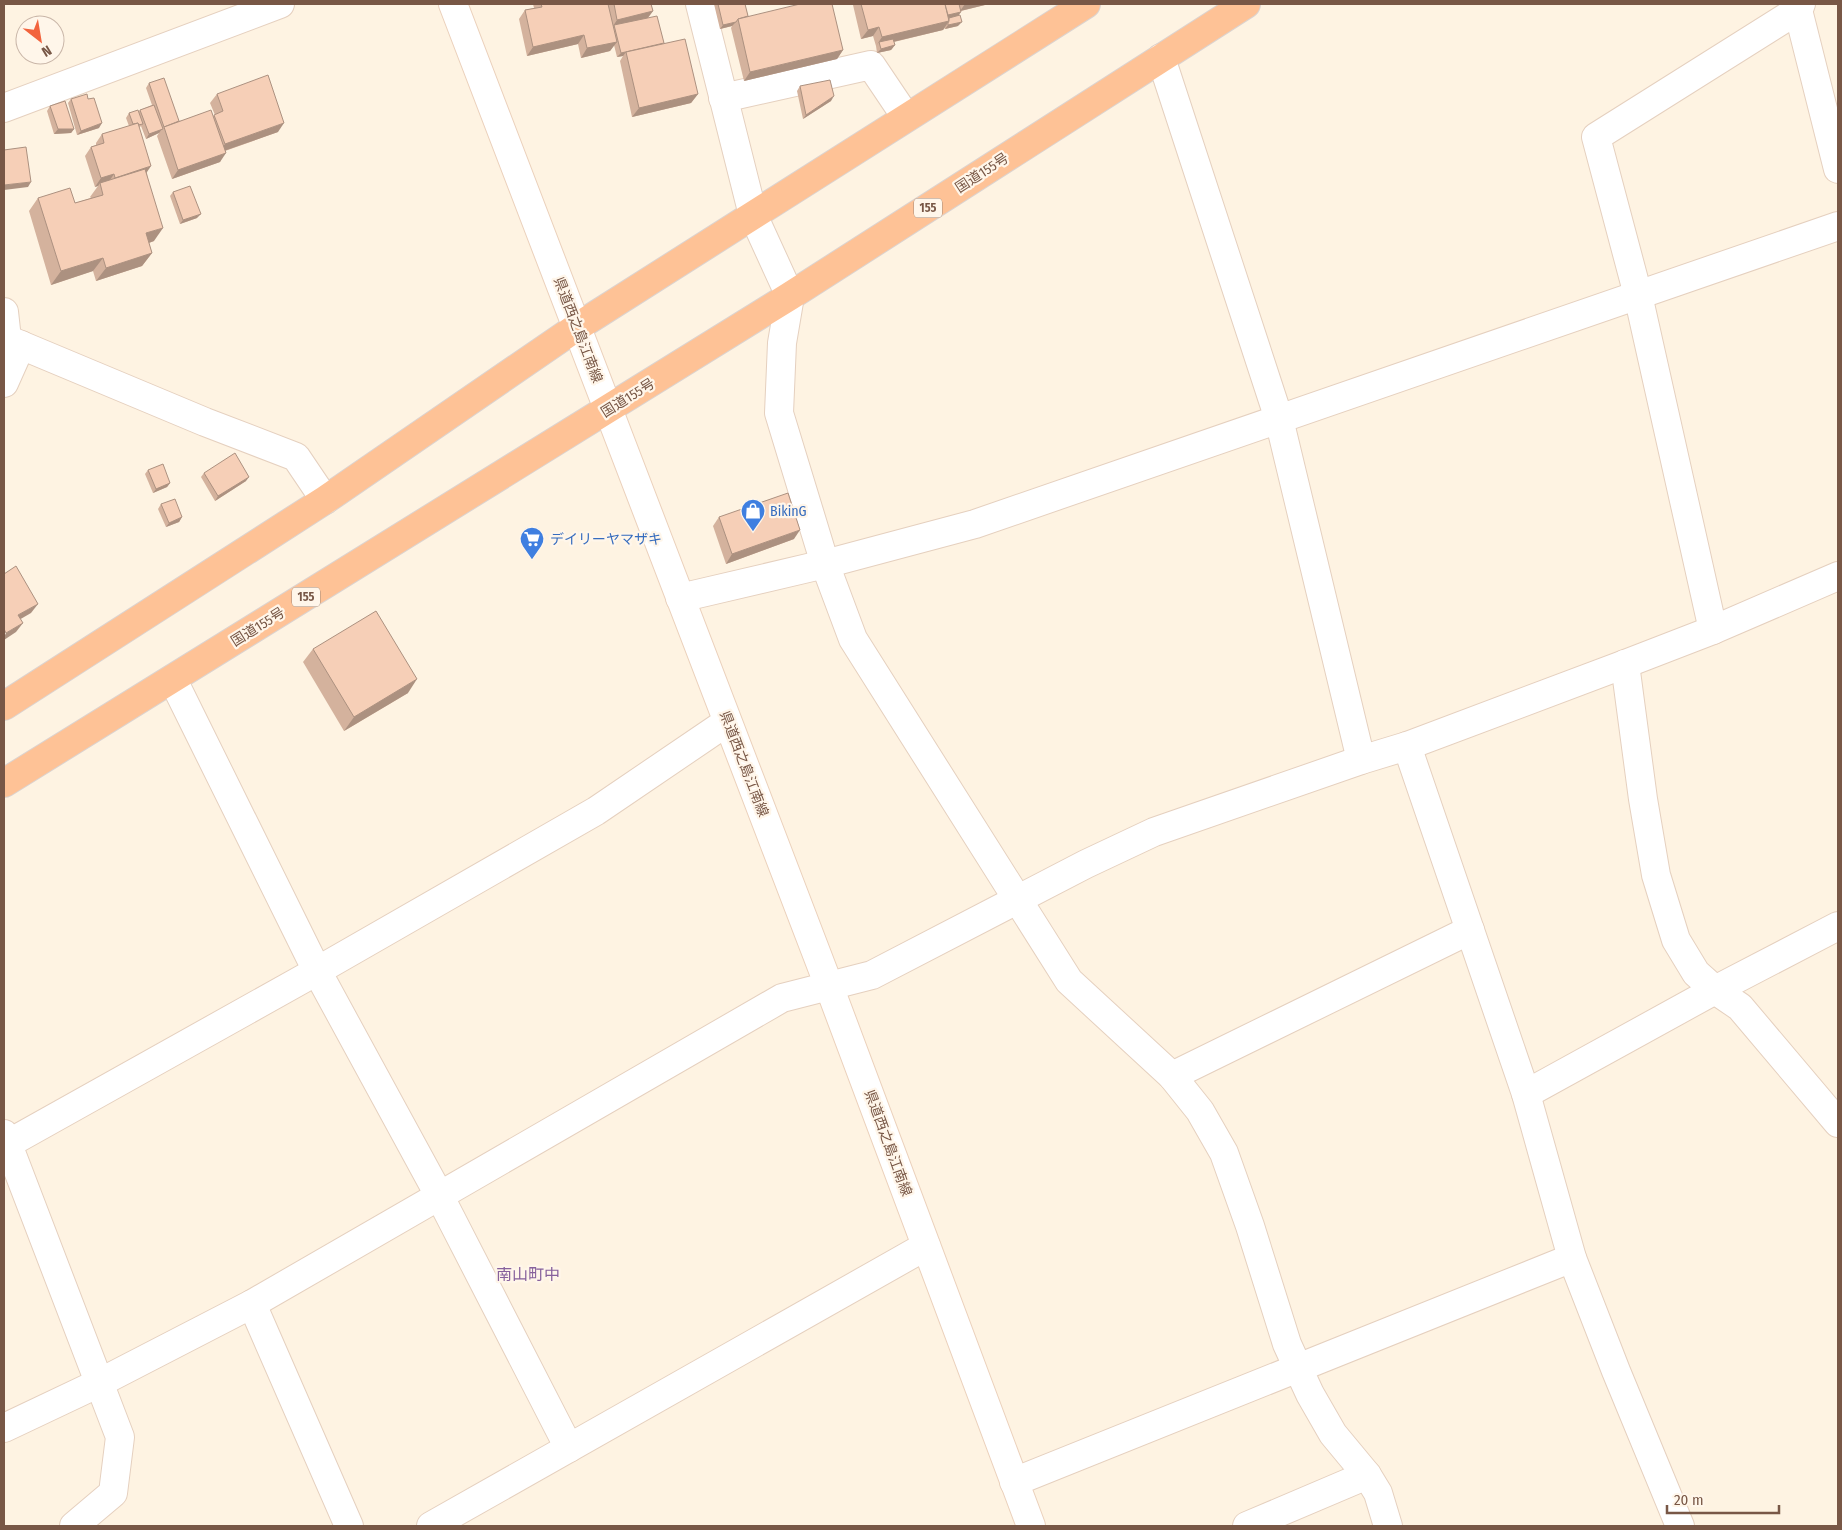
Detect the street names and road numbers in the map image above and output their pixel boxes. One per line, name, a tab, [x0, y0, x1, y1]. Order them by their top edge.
street label: 国道155号	[952, 149, 1012, 197]
road number: 155	[914, 198, 942, 218]
street label: 県道西之島江南線	[550, 275, 606, 385]
street label: 国道155号	[598, 375, 658, 421]
road number: 155	[292, 588, 320, 606]
street label: 国道155号	[228, 604, 288, 650]
street label: 県道西之島江南線	[716, 709, 772, 819]
street label: 県道西之島江南線	[861, 1087, 915, 1199]

